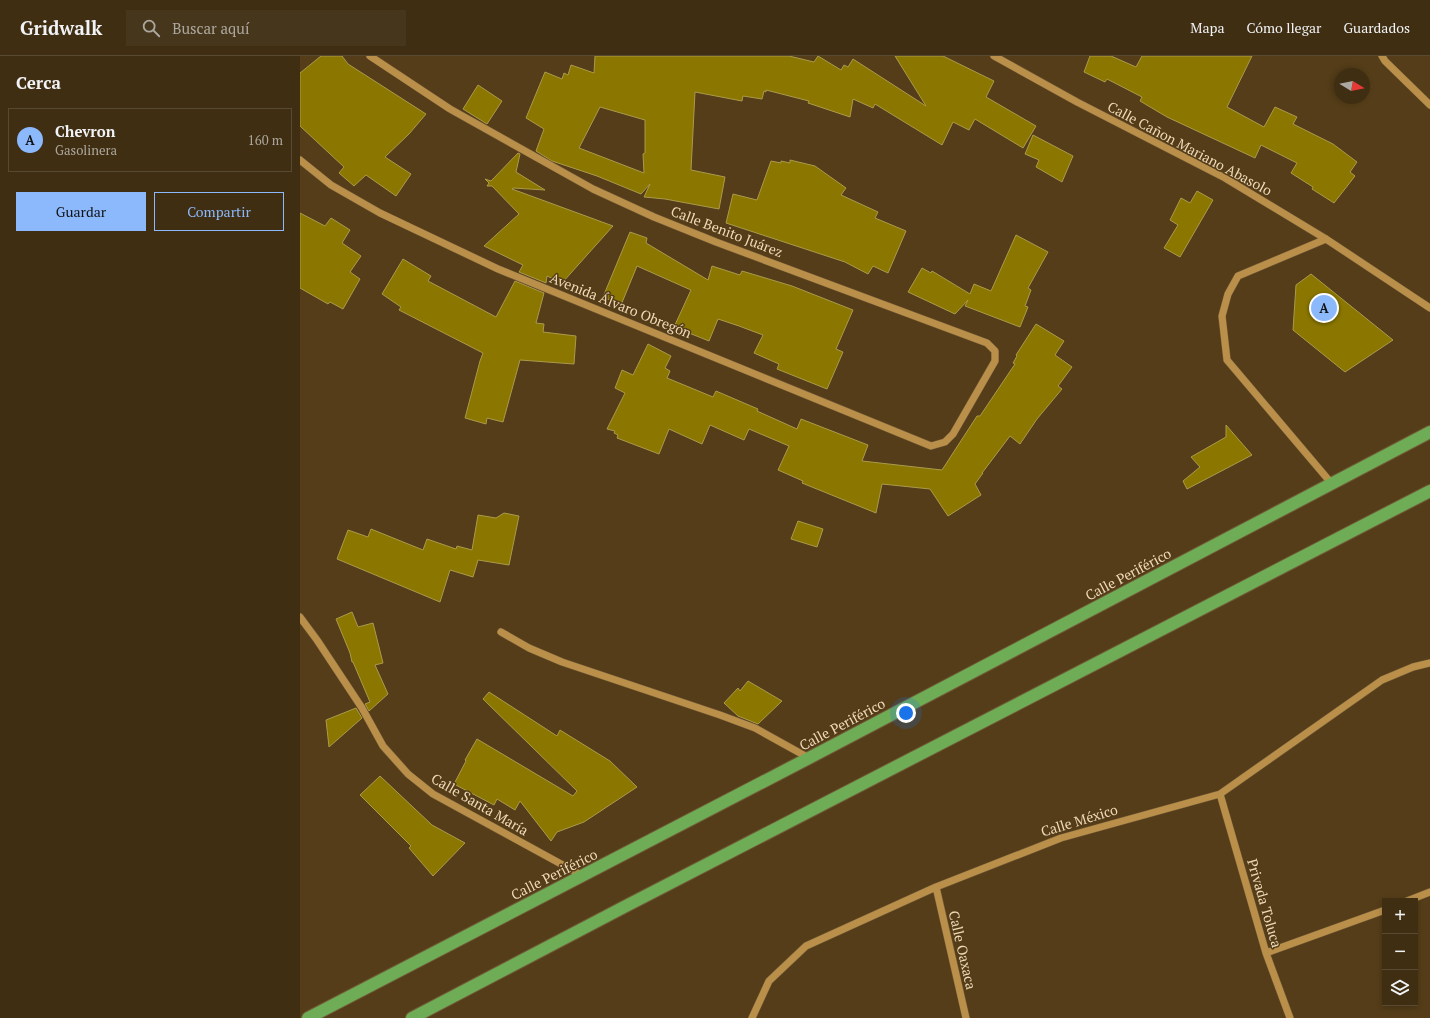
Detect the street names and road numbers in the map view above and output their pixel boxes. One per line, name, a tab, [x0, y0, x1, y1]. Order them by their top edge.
street label: Calle Cañon Mariano Abasolo	[1104, 96, 1276, 200]
street label: Calle Benito Juárez	[668, 201, 786, 261]
street label: Avenida Álvaro Obregón	[547, 268, 695, 342]
street label: Calle Periférico	[1082, 543, 1174, 605]
street label: Calle Periférico	[796, 693, 888, 755]
street label: Calle Santa María	[428, 768, 532, 840]
street label: Calle México	[1038, 799, 1120, 841]
street label: Calle Periférico	[507, 844, 601, 904]
street label: Privada Toluca	[1243, 856, 1287, 950]
street label: Calle Oaxaca	[945, 909, 981, 991]

